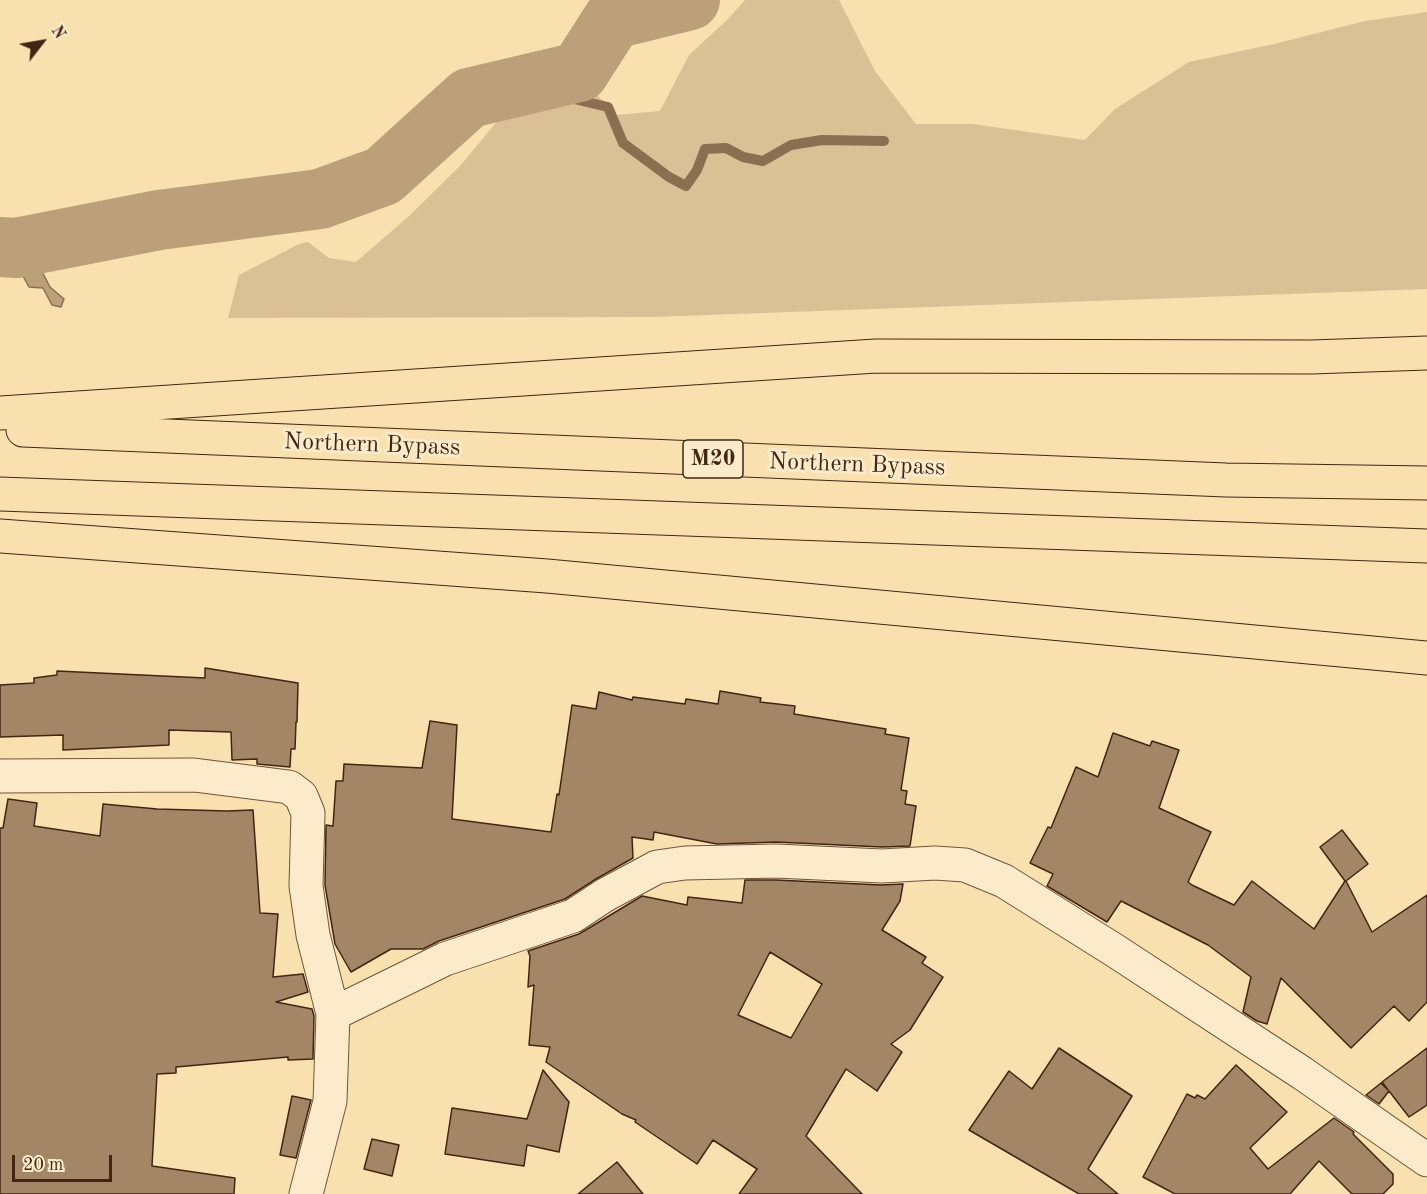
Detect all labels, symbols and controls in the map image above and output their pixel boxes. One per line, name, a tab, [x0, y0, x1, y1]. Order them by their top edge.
north arrow	[12, 12, 72, 72]
text: N	[47, 23, 67, 42]
street label: Northern Bypass	[283, 428, 461, 462]
road number: M20	[683, 440, 743, 478]
street label: Northern Bypass	[768, 448, 946, 482]
scale bar	[15, 1143, 116, 1181]
text: 20 m	[23, 1156, 63, 1174]

